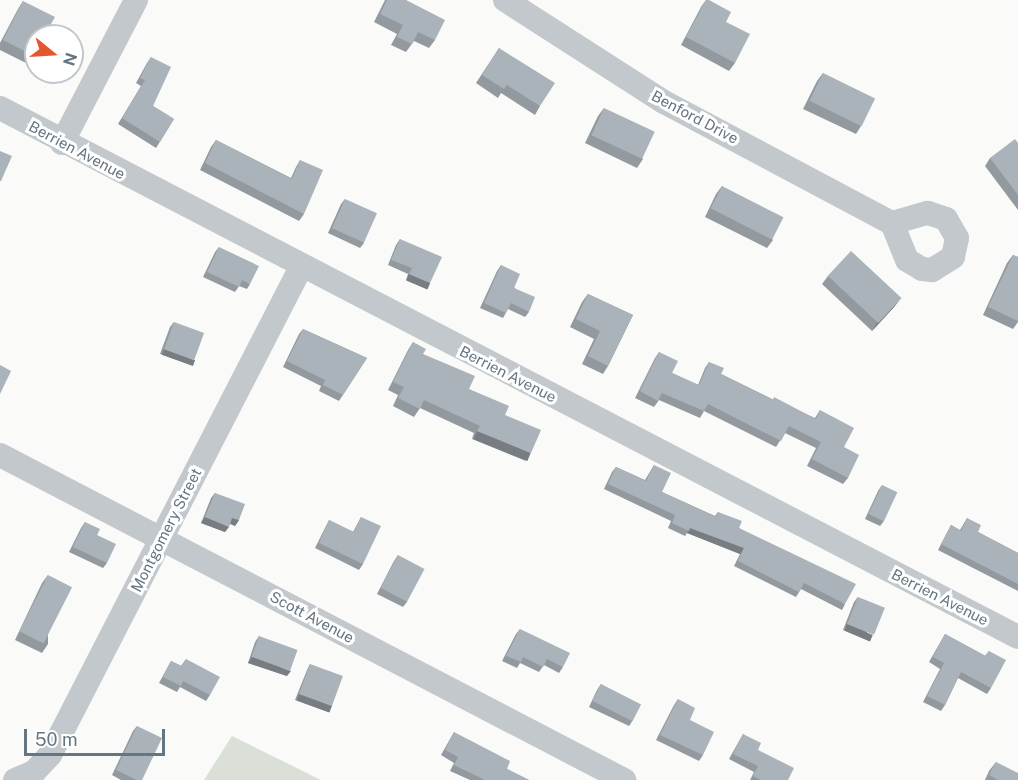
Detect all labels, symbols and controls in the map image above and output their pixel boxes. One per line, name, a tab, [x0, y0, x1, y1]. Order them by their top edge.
north arrow	[24, 24, 84, 84]
text: N	[59, 50, 81, 68]
street label: Benford Drive	[649, 87, 741, 147]
street label: Berrien Avenue	[26, 117, 128, 183]
street label: Berrien Avenue	[457, 342, 559, 406]
street label: Montgomery Street	[127, 465, 205, 595]
street label: Berrien Avenue	[889, 565, 991, 629]
street label: Scott Avenue	[267, 587, 357, 647]
scale bar	[27, 717, 168, 755]
text: 50 m	[35, 729, 78, 750]

